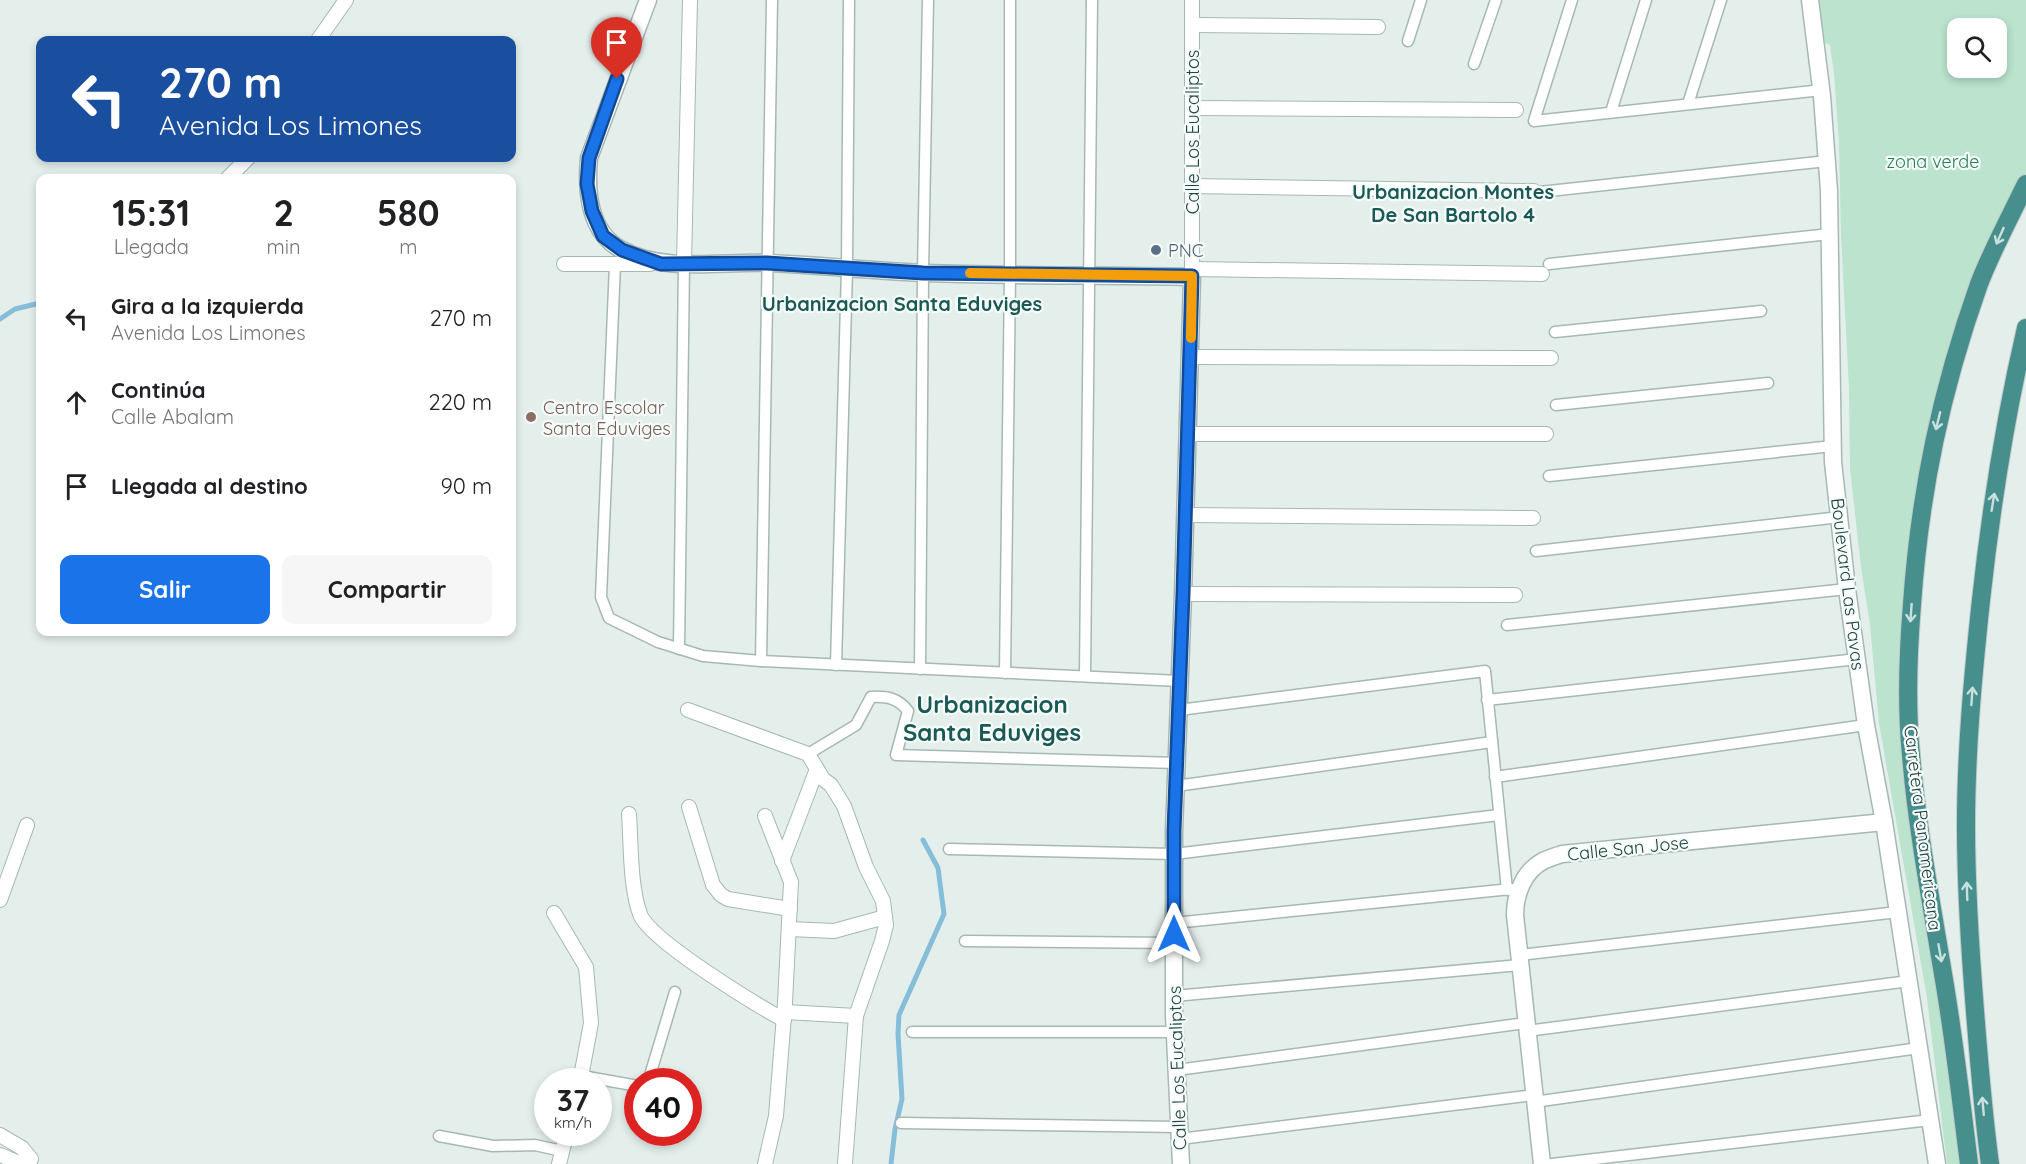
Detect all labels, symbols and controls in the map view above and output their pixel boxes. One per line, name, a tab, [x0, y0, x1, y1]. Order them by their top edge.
pin	[591, 17, 642, 79]
map controls	[1947, 18, 2007, 78]
button: search	[1947, 18, 2007, 78]
icon: arrive	[600, 26, 633, 59]
street label: Calle Los Eucaliptos	[1181, 50, 1204, 214]
text: 270 m	[159, 56, 282, 109]
icon: left	[60, 60, 138, 138]
text: Avenida Los Limones	[159, 108, 422, 142]
park label: zona verde	[1887, 150, 1979, 173]
district label: Urbanizacion Montes De San Bartolo 4	[1352, 179, 1554, 227]
text: 15:31	[112, 190, 190, 235]
text: 2	[273, 190, 294, 235]
text: 580	[377, 190, 440, 235]
one-way arrow	[1994, 227, 2006, 245]
text: Llegada	[114, 234, 189, 259]
text: min	[267, 234, 301, 259]
text: m	[399, 234, 417, 259]
place label: PNC	[1168, 239, 1204, 262]
marker: PNC	[1149, 243, 1163, 257]
district label: Urbanizacion Santa Eduviges	[762, 291, 1042, 316]
text: Gira a la izquierda	[111, 292, 304, 320]
icon: left	[60, 302, 93, 335]
text: 270 m	[430, 304, 492, 332]
text: Avenida Los Limones	[111, 320, 306, 345]
text: Continúa	[111, 376, 206, 404]
icon: ahead	[60, 386, 93, 419]
text: 220 m	[428, 388, 492, 416]
place label: Centro Escolar Santa Eduviges	[543, 396, 671, 440]
text: Calle Abalam	[111, 404, 234, 429]
marker: Centro Escolar Santa Eduviges	[524, 410, 538, 424]
one-way arrow	[1931, 411, 1943, 430]
icon: arrive	[60, 470, 93, 503]
text: Llegada al destino	[111, 472, 308, 500]
text: 90 m	[441, 472, 492, 500]
one-way arrow	[1988, 493, 1999, 512]
street label: Boulevard Las Pavas	[1826, 496, 1870, 672]
button: Salir	[60, 555, 270, 624]
button: Compartir	[282, 555, 492, 624]
one-way arrow	[1905, 603, 1916, 623]
one-way arrow	[1967, 686, 1978, 706]
district label: Urbanizacion Santa Eduviges	[903, 689, 1081, 747]
street label: Carretera Panamericana	[1899, 724, 1947, 932]
street label: Calle San Jose	[1566, 830, 1690, 866]
one-way arrow	[1961, 881, 1972, 901]
position arrow	[1142, 902, 1206, 966]
one-way arrow	[1934, 943, 1945, 963]
street label: Calle Los Eucaliptos	[1163, 985, 1191, 1151]
speed limit sign: 40	[624, 1068, 702, 1146]
text: 37	[557, 1081, 589, 1119]
one-way arrow	[1977, 1096, 1988, 1116]
text: km/h	[554, 1113, 592, 1132]

